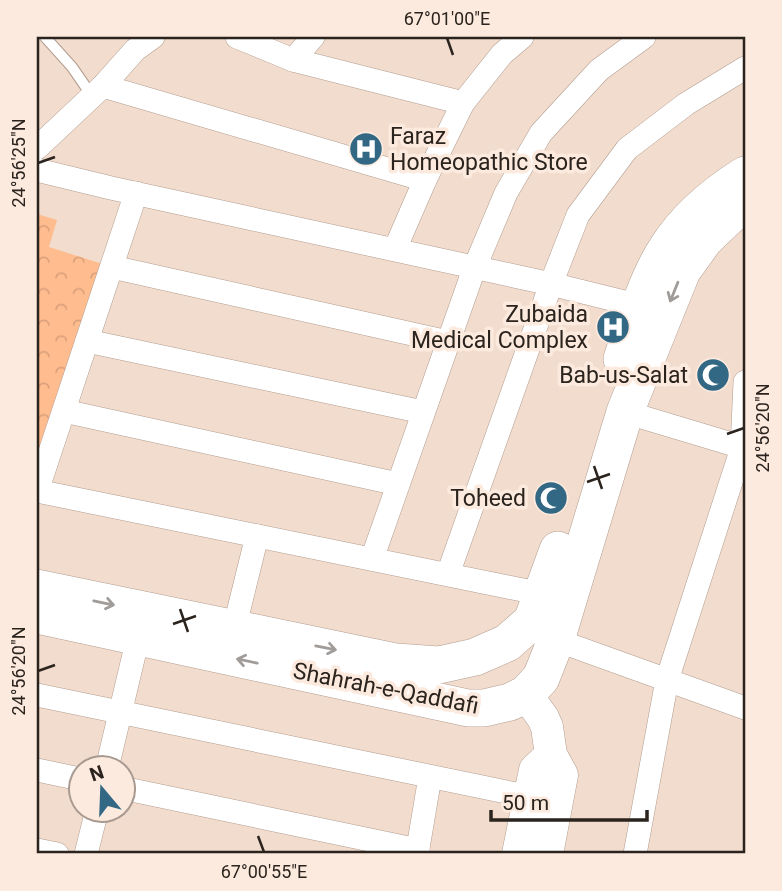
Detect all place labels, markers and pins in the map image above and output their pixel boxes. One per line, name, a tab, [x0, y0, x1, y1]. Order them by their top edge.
place label: Faraz Homeopathic Store	[390, 123, 588, 176]
hospital icon: Faraz Homeopathic Store	[347, 130, 385, 168]
place label: Zubaida Medical Complex	[411, 301, 588, 354]
hospital icon: Zubaida Medical Complex	[594, 308, 632, 346]
mosque icon: Bab-us-Salat	[694, 356, 732, 394]
place label: Bab-us-Salat	[559, 362, 688, 389]
mosque icon: Toheed	[532, 479, 570, 517]
place label: Toheed	[450, 485, 526, 512]

